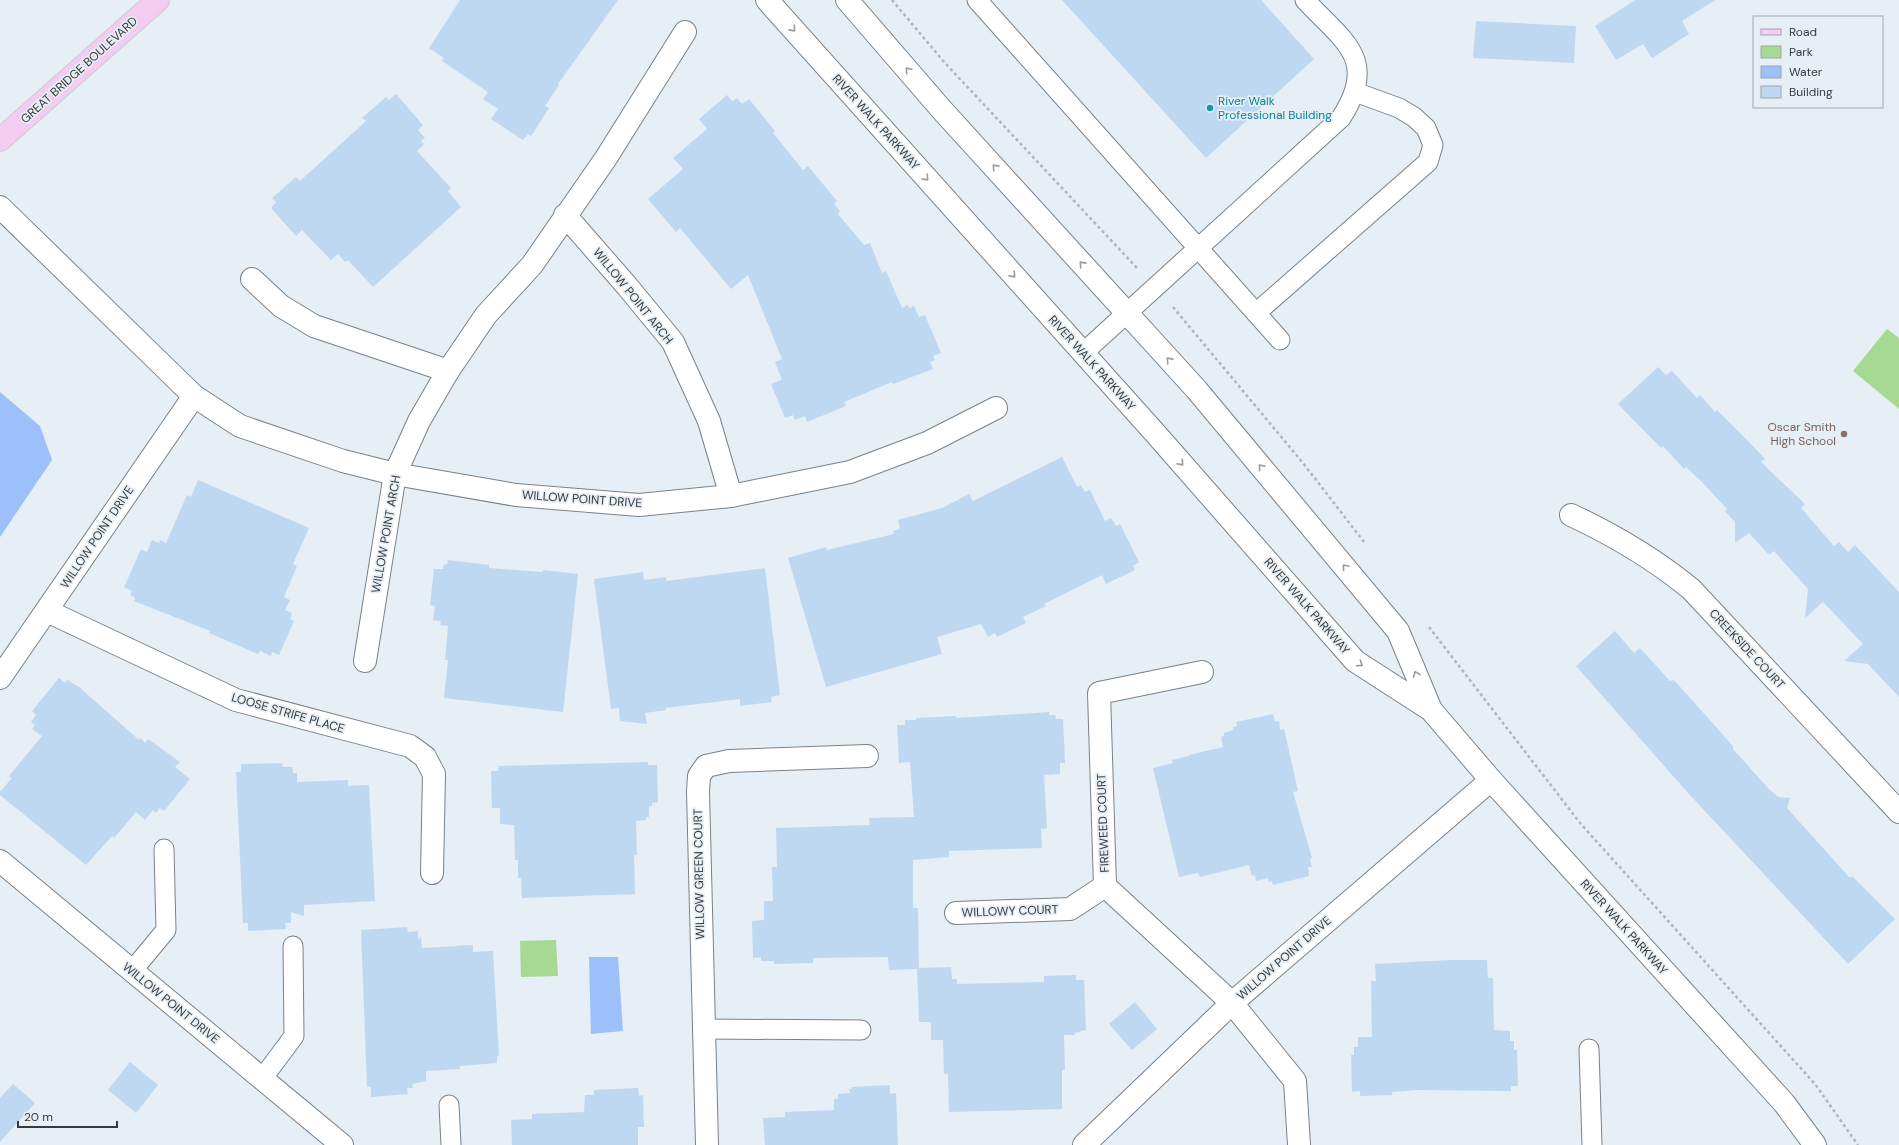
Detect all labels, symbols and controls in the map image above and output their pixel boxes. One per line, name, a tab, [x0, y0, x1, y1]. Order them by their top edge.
street label: GREAT BRIDGE BOULEVARD	[17, 13, 141, 127]
legend	[1753, 16, 1883, 108]
one-way arrow	[788, 24, 796, 32]
text: Road	[1789, 24, 1817, 40]
text: Park	[1789, 44, 1813, 60]
text: Water	[1789, 64, 1823, 80]
one-way arrow	[906, 68, 913, 75]
street label: RIVER WALK PARKWAY	[829, 71, 923, 173]
text: Building	[1789, 84, 1833, 100]
place label: River Walk Professional Building	[1218, 93, 1332, 123]
marker: River Walk Professional Building	[1205, 103, 1215, 113]
one-way arrow	[992, 165, 999, 172]
one-way arrow	[922, 174, 929, 181]
street label: WILLOW POINT ARCH	[589, 245, 677, 347]
one-way arrow	[1080, 261, 1087, 268]
one-way arrow	[1008, 270, 1016, 278]
street label: RIVER WALK PARKWAY	[1045, 312, 1139, 414]
one-way arrow	[1167, 357, 1174, 365]
place label: Oscar Smith High School	[1768, 419, 1836, 449]
marker: Oscar Smith High School	[1839, 429, 1849, 439]
one-way arrow	[1176, 458, 1183, 465]
one-way arrow	[1259, 465, 1266, 472]
street label: WILLOW POINT ARCH	[368, 474, 404, 594]
street label: WILLOW POINT DRIVE	[57, 482, 137, 591]
street label: WILLOW POINT DRIVE	[521, 487, 643, 511]
street label: RIVER WALK PARKWAY	[1261, 554, 1353, 658]
one-way arrow	[1342, 565, 1349, 572]
street label: CREEKSIDE COURT	[1706, 606, 1788, 693]
one-way arrow	[1356, 659, 1363, 667]
one-way arrow	[1413, 671, 1421, 679]
street label: LOOSE STRIFE PLACE	[230, 689, 347, 737]
street label: FIREWEED COURT	[1093, 773, 1113, 873]
street label: WILLOW GREEN COURT	[690, 808, 708, 940]
street label: RIVER WALK PARKWAY	[1577, 876, 1671, 978]
street label: WILLOWY COURT	[961, 901, 1059, 921]
street label: WILLOW POINT DRIVE	[1233, 912, 1335, 1004]
street label: WILLOW POINT DRIVE	[119, 959, 223, 1047]
scale bar	[18, 1103, 117, 1129]
text: 20 m	[24, 1109, 53, 1125]

